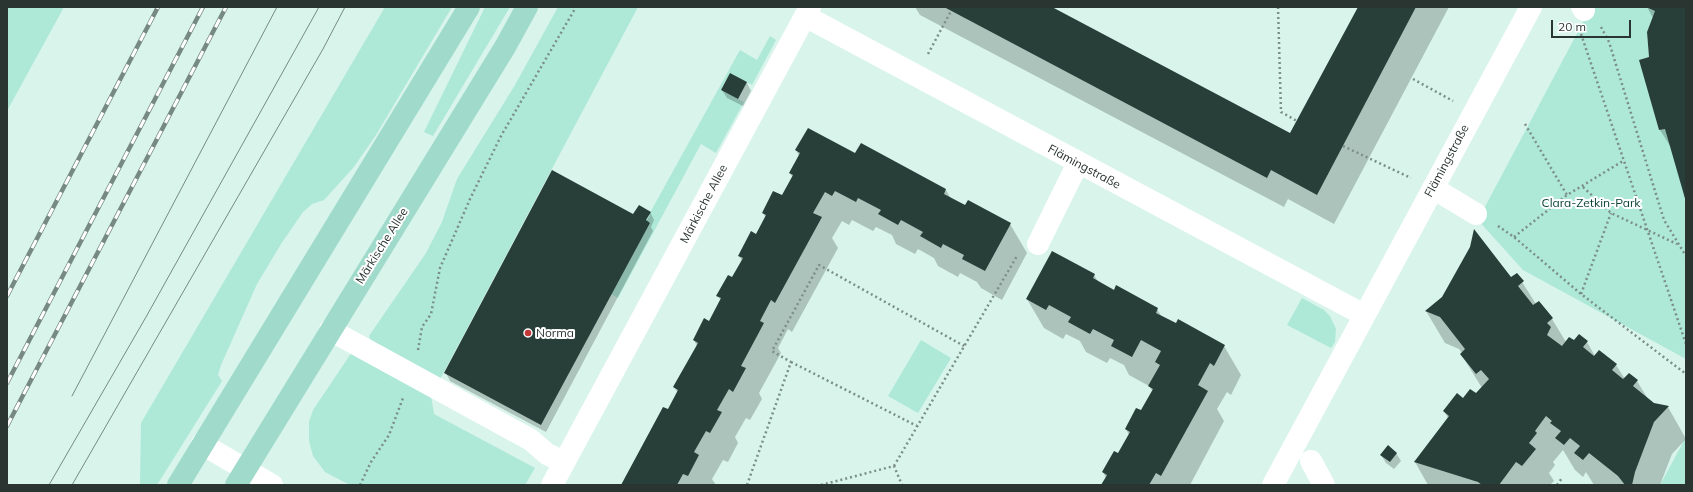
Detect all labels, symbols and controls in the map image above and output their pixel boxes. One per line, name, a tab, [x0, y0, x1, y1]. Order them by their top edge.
scale bar	[1553, 12, 1633, 38]
text: 20 m	[1558, 19, 1586, 34]
street label: Flämingstraße	[1422, 122, 1472, 200]
street label: Flämingstraße	[1045, 142, 1123, 192]
street label: Märkische Allee	[677, 162, 731, 246]
park label: Clara-Zetkin-Park	[1541, 196, 1641, 210]
street label: Märkische Allee	[353, 205, 411, 287]
place label: Norma	[536, 326, 574, 340]
marker: Norma	[523, 328, 533, 338]

